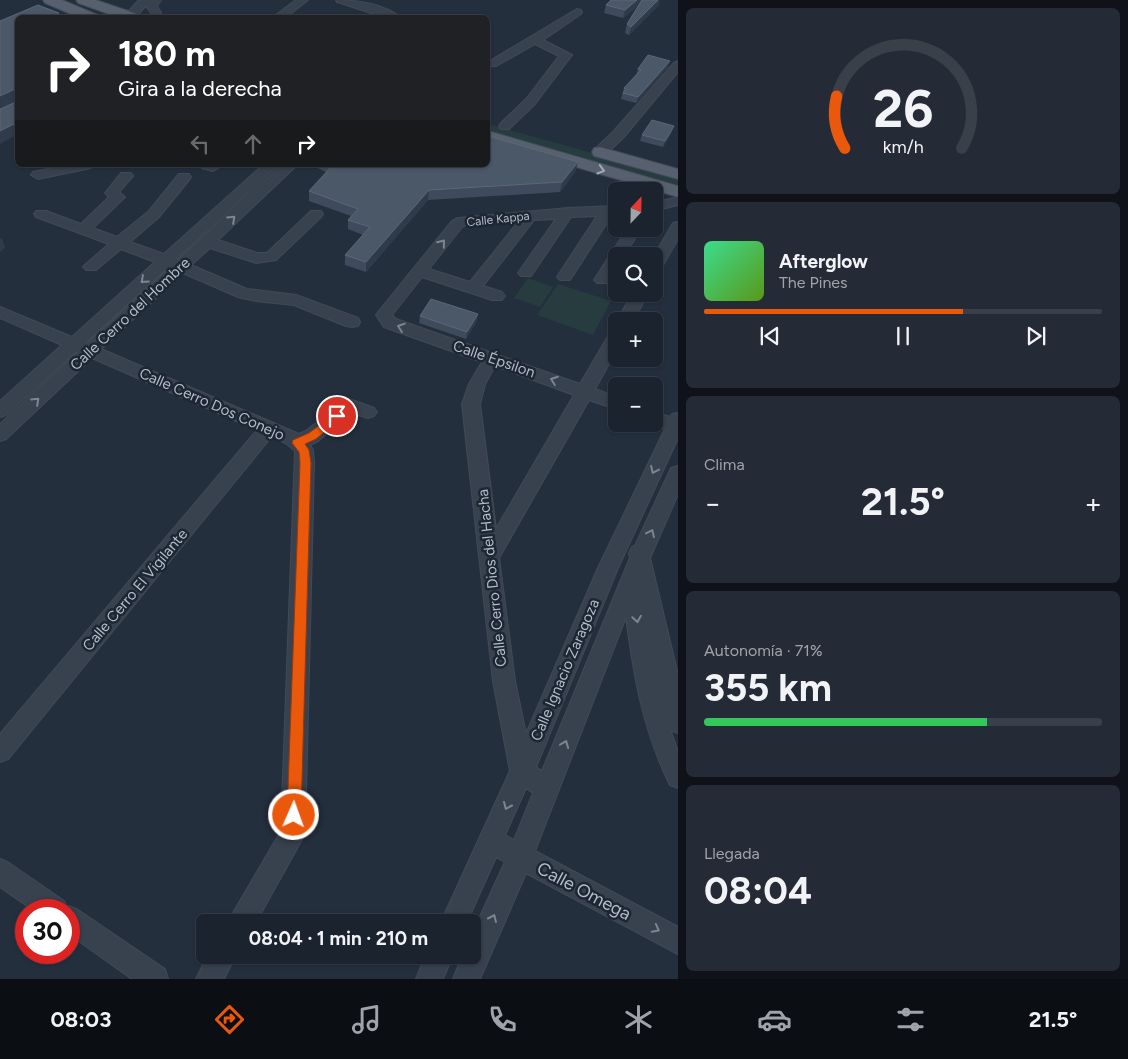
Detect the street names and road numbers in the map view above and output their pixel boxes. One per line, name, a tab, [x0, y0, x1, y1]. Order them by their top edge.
street label: Calle Kappa	[466, 209, 530, 229]
street label: Calle Cerro del Hombre	[66, 254, 194, 374]
street label: Calle Épsilon	[451, 337, 537, 381]
street label: Calle Cerro Dos Conejo	[137, 364, 288, 444]
street label: Calle Cerro Dios del Hacha	[474, 488, 510, 668]
street label: Calle Cerro El Vigilante	[79, 525, 191, 655]
street label: Calle Ignacio Zaragoza	[527, 596, 603, 744]
street label: Calle Omega	[533, 857, 635, 925]

